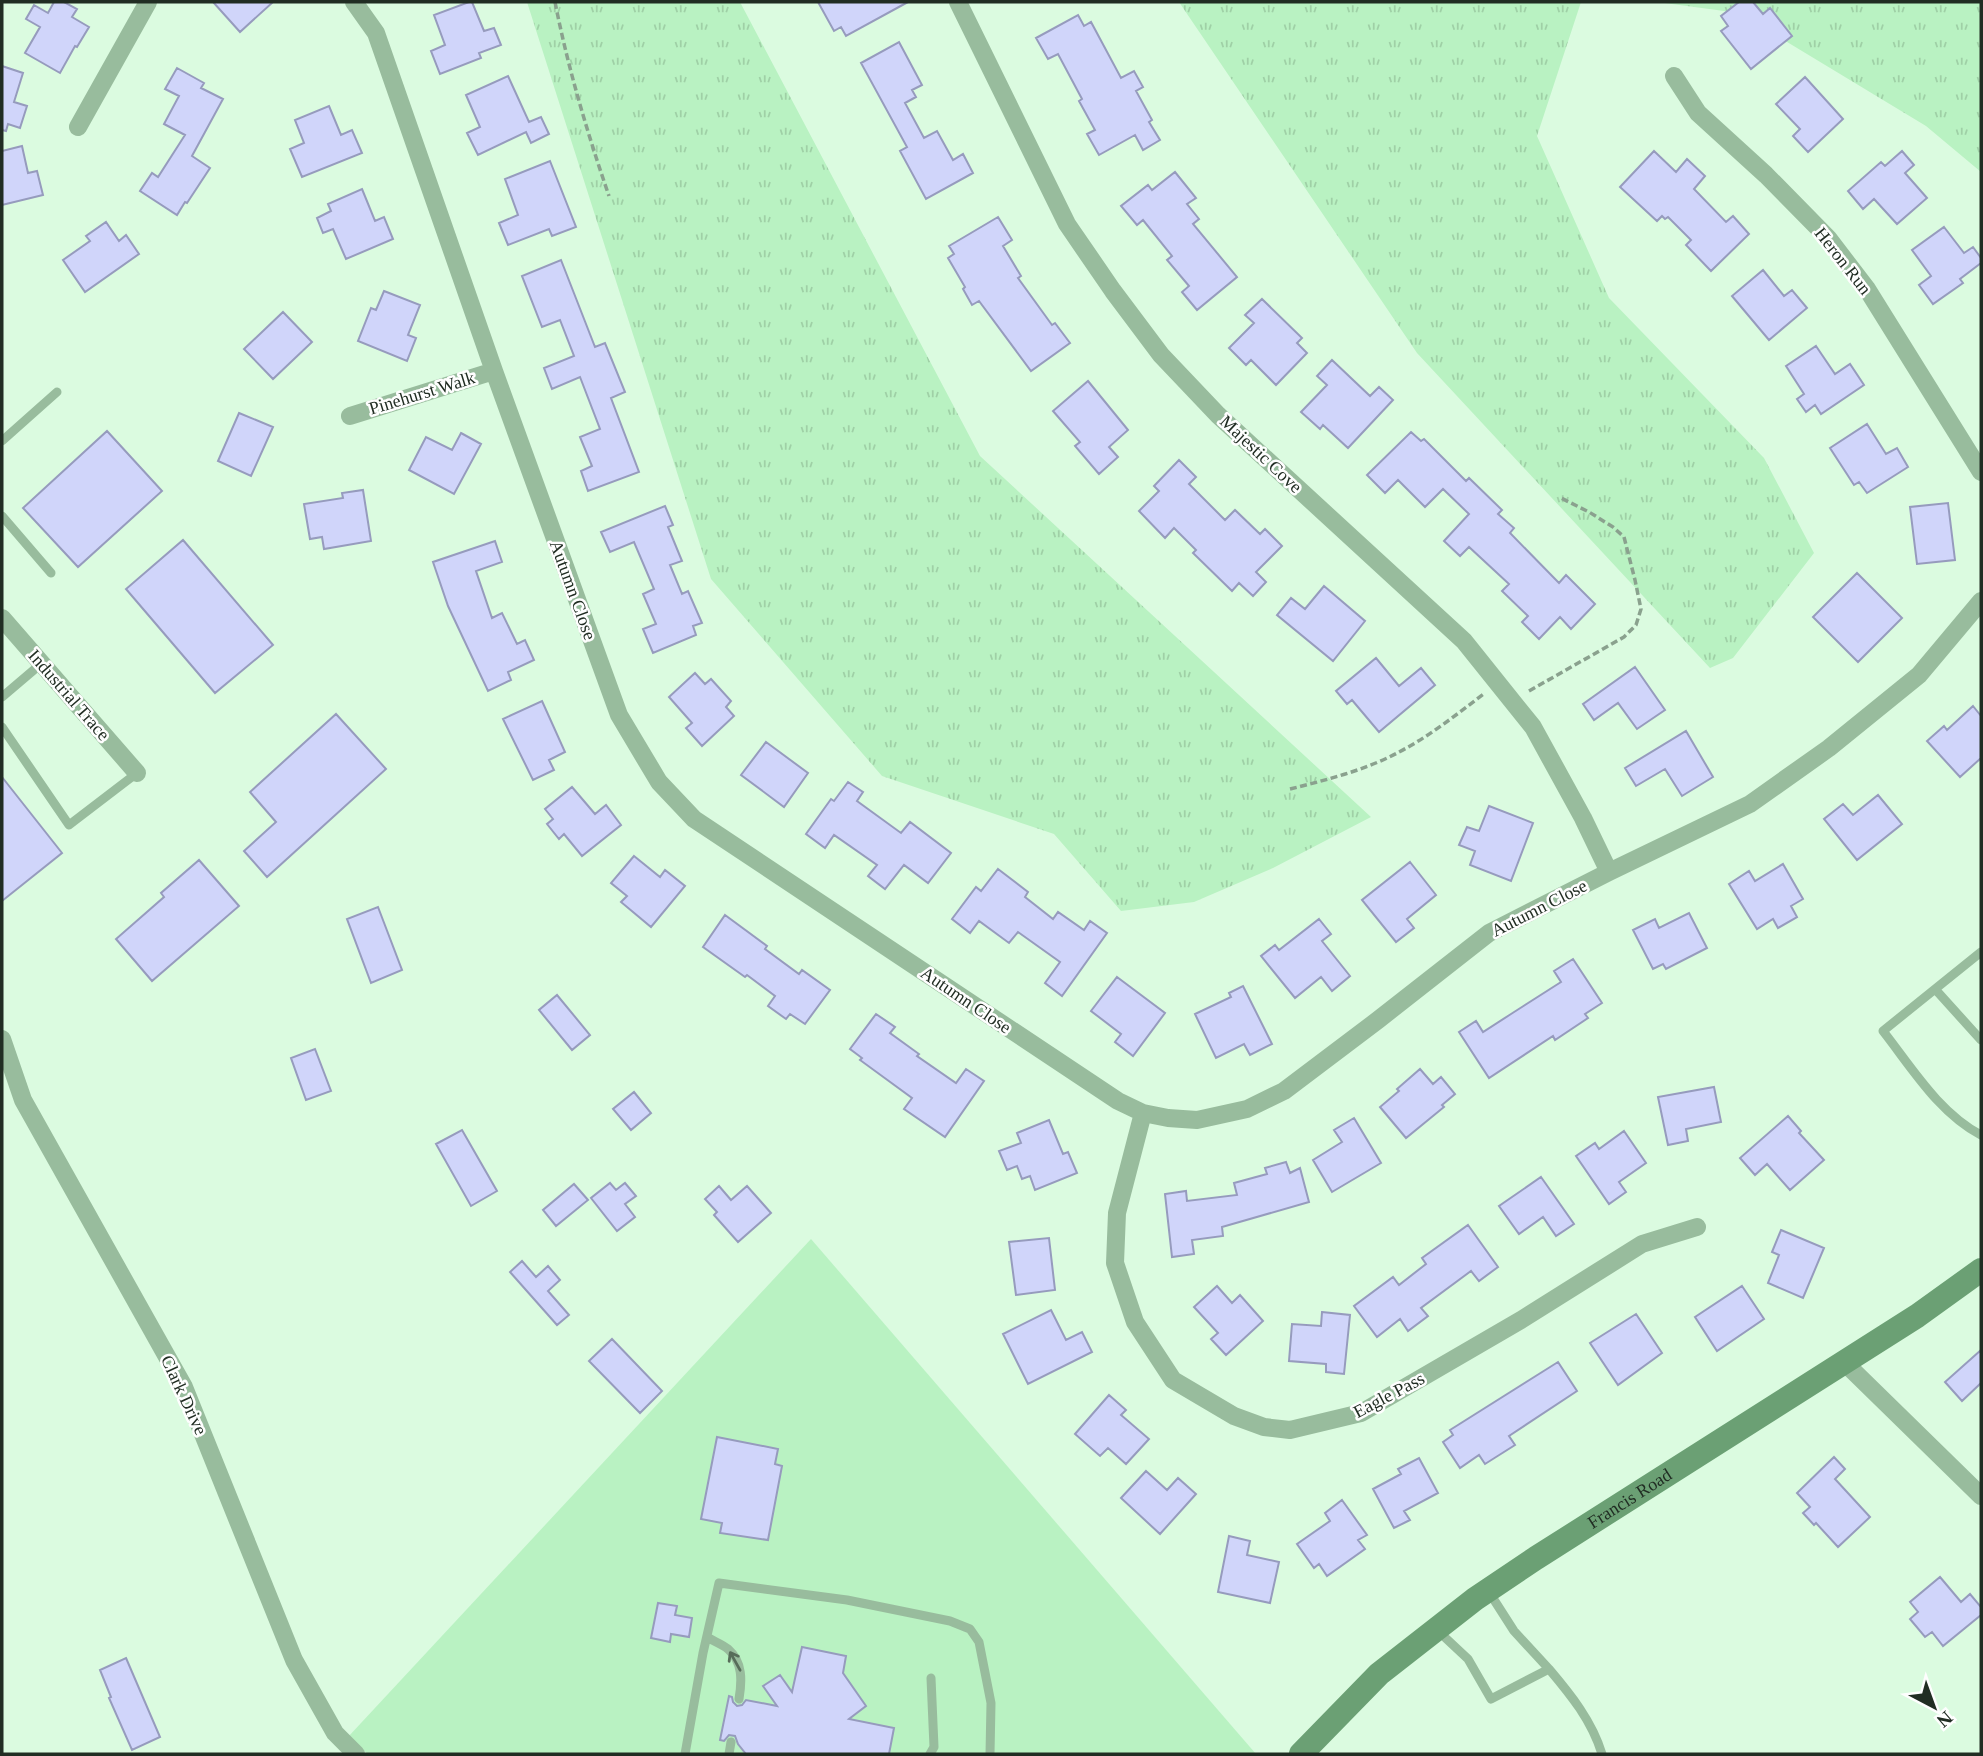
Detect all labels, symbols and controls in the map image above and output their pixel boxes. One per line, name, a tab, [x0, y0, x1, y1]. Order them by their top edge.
street label: Heron Run	[1811, 224, 1875, 298]
street label: Pinehurst Walk	[367, 367, 477, 419]
street label: Majestic Cove	[1216, 411, 1306, 497]
street label: Autumn Close	[546, 537, 600, 643]
street label: Industrial Trace	[24, 646, 114, 744]
street label: Autumn Close	[1488, 875, 1590, 941]
street label: Autumn Close	[917, 962, 1015, 1038]
street label: Clark Drive	[157, 1352, 211, 1438]
street label: Eagle Pass	[1350, 1368, 1428, 1422]
street label: Francis Road	[1584, 1464, 1675, 1533]
one-way arrow	[728, 1652, 742, 1672]
north arrow	[1899, 1672, 1969, 1742]
text: N	[1933, 1707, 1957, 1732]

